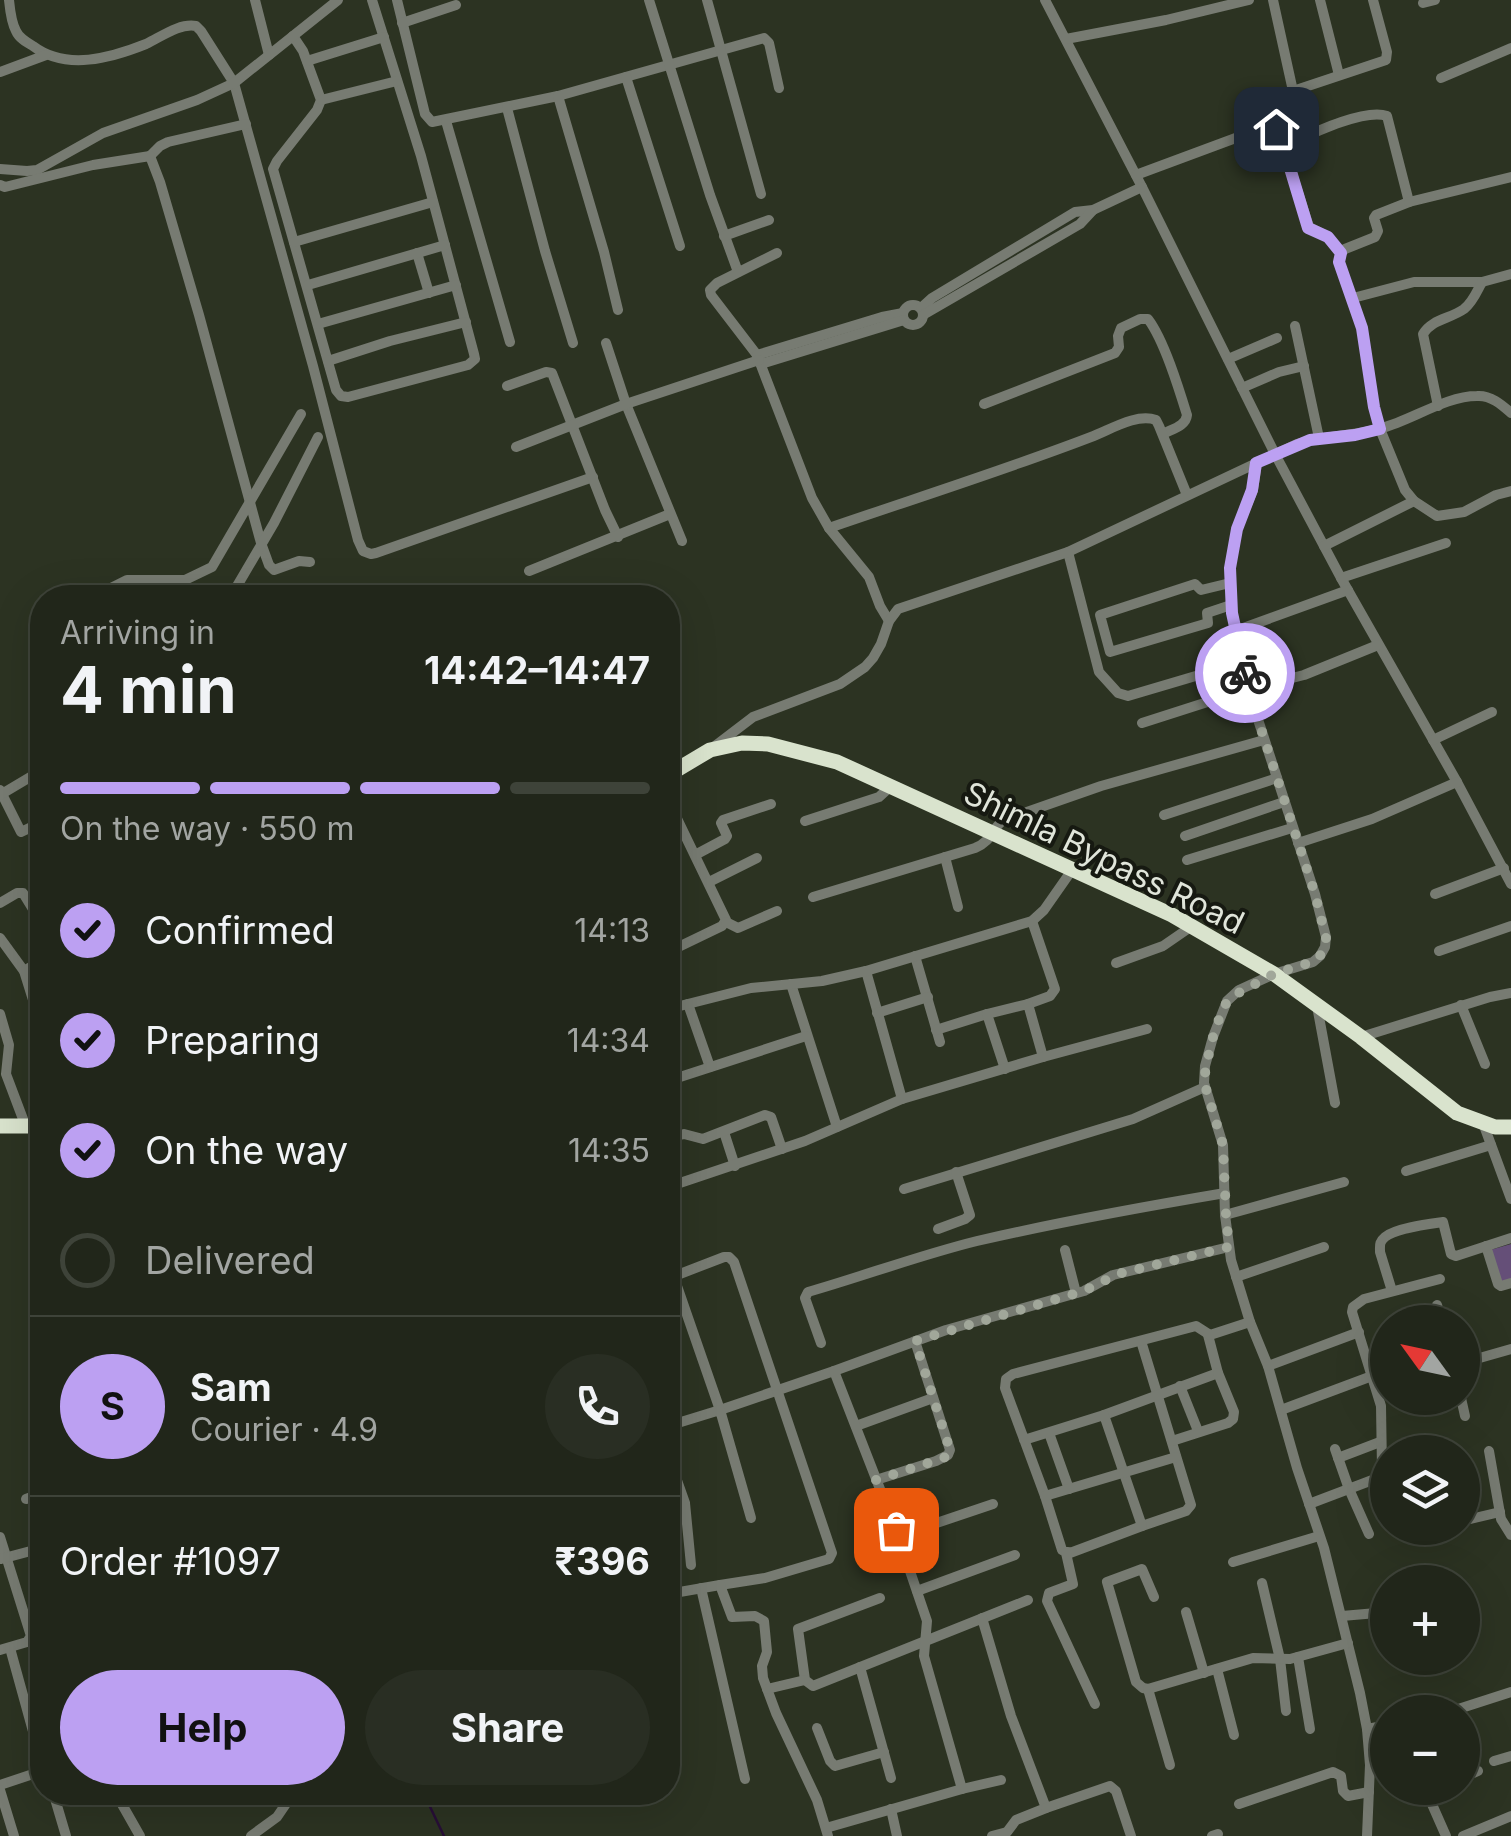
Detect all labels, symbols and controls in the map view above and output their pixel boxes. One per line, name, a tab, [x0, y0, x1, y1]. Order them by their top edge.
pin	[1234, 87, 1319, 172]
icon: home	[1249, 102, 1304, 157]
text: Arriving in	[60, 613, 215, 652]
courier	[1195, 623, 1295, 723]
icon: bike	[1218, 646, 1273, 701]
text: 14:42–14:47	[424, 647, 650, 693]
text: 4 min	[60, 650, 237, 729]
street label: Shimla Bypass Road	[958, 773, 1251, 942]
text: On the way · 550 m	[60, 809, 354, 848]
icon: check	[60, 903, 115, 958]
text: Confirmed	[145, 907, 335, 953]
text: 14:13	[574, 911, 650, 950]
icon: check	[60, 1013, 115, 1068]
text: Preparing	[145, 1017, 320, 1063]
text: 14:34	[567, 1021, 650, 1060]
icon: check	[60, 1123, 115, 1178]
text: On the way	[145, 1127, 348, 1173]
text: 14:35	[568, 1131, 650, 1170]
text: Delivered	[145, 1237, 315, 1283]
north arrow	[1370, 1305, 1480, 1415]
map controls	[1370, 1305, 1480, 1805]
button: phone	[545, 1354, 650, 1459]
text: Sam	[190, 1364, 272, 1410]
text: S	[100, 1383, 125, 1429]
text: Courier · 4.9	[190, 1410, 378, 1449]
button: layers	[1370, 1435, 1480, 1545]
pin	[854, 1488, 939, 1573]
icon: bag	[869, 1503, 924, 1558]
text: Order #1097	[60, 1538, 281, 1584]
text: ₹396	[554, 1538, 650, 1584]
button: +	[1370, 1565, 1480, 1675]
button: Help	[60, 1670, 345, 1785]
button: Share	[365, 1670, 650, 1785]
button: −	[1370, 1695, 1480, 1805]

